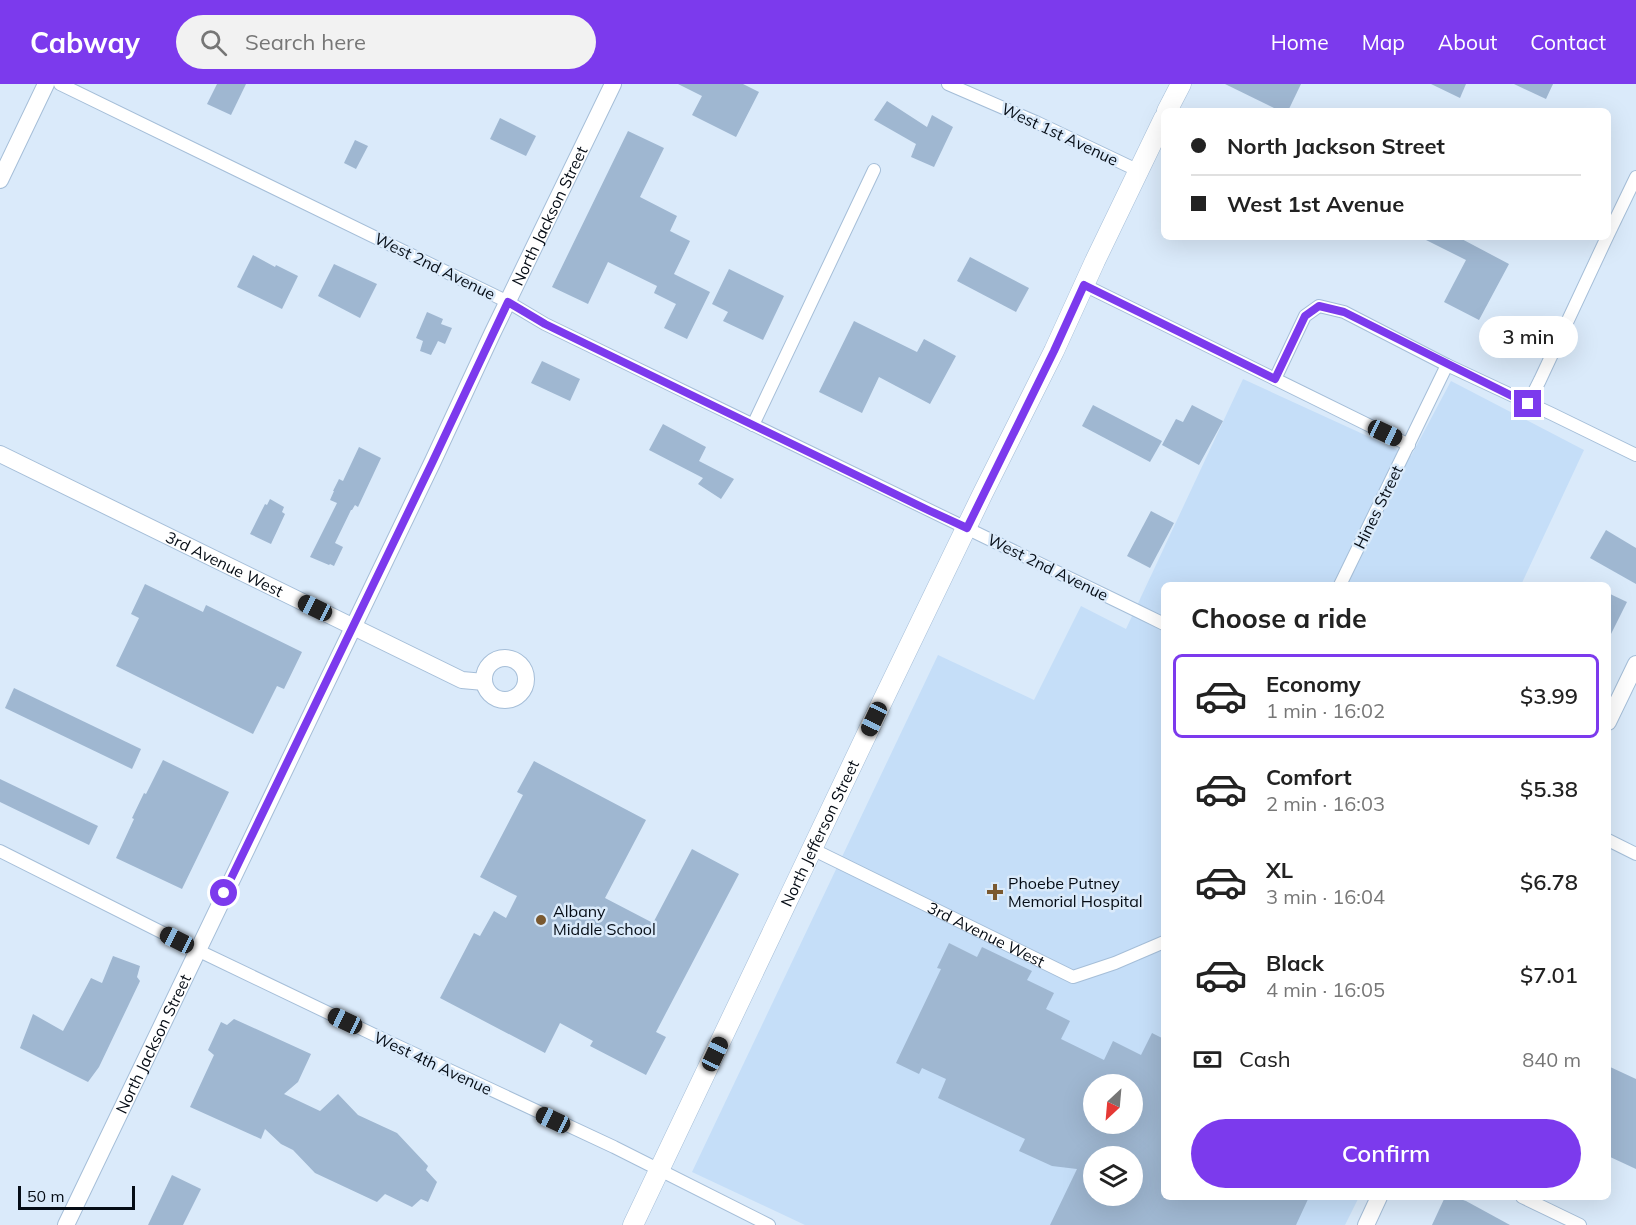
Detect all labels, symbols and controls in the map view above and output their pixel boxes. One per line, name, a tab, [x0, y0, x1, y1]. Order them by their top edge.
search box	[176, 15, 596, 69]
text: Cabway	[30, 25, 140, 60]
icon: search	[197, 26, 230, 59]
text: Search here	[245, 28, 366, 56]
text: Home	[1271, 29, 1329, 55]
text: Map	[1362, 29, 1405, 55]
text: About	[1438, 29, 1497, 55]
text: Contact	[1530, 29, 1606, 55]
street label: West 1st Avenue	[999, 98, 1121, 170]
text: North Jackson Street	[1227, 132, 1445, 160]
street label: North Jackson Street	[507, 142, 592, 289]
text: West 1st Avenue	[1227, 190, 1404, 218]
street label: West 2nd Avenue	[371, 228, 499, 304]
callout: 3 min	[1478, 317, 1577, 359]
text: 3 min	[1503, 324, 1554, 349]
route end	[1514, 390, 1541, 417]
car	[1365, 417, 1405, 449]
street label: Hines Street	[1349, 462, 1407, 552]
street label: 3rd Avenue West	[163, 527, 287, 601]
street label: West 2nd Avenue	[984, 529, 1112, 605]
car	[295, 592, 335, 624]
text: Choose a ride	[1191, 601, 1367, 635]
icon: car	[1194, 669, 1248, 723]
text: Economy	[1266, 670, 1361, 698]
text: $3.99	[1520, 682, 1578, 710]
text: 1 min · 16:02	[1266, 698, 1385, 723]
car	[858, 699, 890, 739]
street label: North Jefferson Street	[776, 756, 863, 910]
icon: car	[1194, 762, 1248, 816]
text: Comfort	[1266, 763, 1352, 791]
text: $5.38	[1520, 775, 1578, 803]
text: 2 min · 16:03	[1266, 791, 1385, 816]
icon: car	[1194, 855, 1248, 909]
text: XL	[1266, 856, 1293, 884]
text: $6.78	[1520, 868, 1578, 896]
place label: Phoebe Putney Memorial Hospital	[1008, 873, 1143, 911]
route start	[210, 879, 237, 906]
marker: Phoebe Putney Memorial Hospital	[986, 883, 1004, 901]
text: 3 min · 16:04	[1266, 884, 1385, 909]
street label: 3rd Avenue West	[924, 897, 1048, 972]
place label: Albany Middle School	[553, 901, 656, 939]
marker: Albany Middle School	[534, 913, 548, 927]
car	[157, 924, 197, 956]
icon: car	[1194, 948, 1248, 1002]
text: Black	[1266, 949, 1324, 977]
text: $7.01	[1520, 961, 1578, 989]
street label: North Jackson Street	[111, 970, 195, 1117]
text: 4 min · 16:05	[1266, 977, 1385, 1002]
car	[325, 1005, 365, 1037]
street label: West 4th Avenue	[371, 1027, 495, 1099]
car	[699, 1034, 731, 1074]
icon: cash	[1191, 1043, 1224, 1076]
text: Cash	[1239, 1045, 1291, 1073]
text: 840 m	[1522, 1047, 1581, 1072]
north arrow	[1083, 1074, 1143, 1134]
map controls	[1083, 1074, 1143, 1206]
car	[533, 1104, 573, 1136]
button: Confirm	[1191, 1119, 1581, 1188]
button: layers	[1083, 1146, 1143, 1206]
scale bar	[18, 1183, 135, 1210]
text: 50 m	[27, 1186, 64, 1206]

